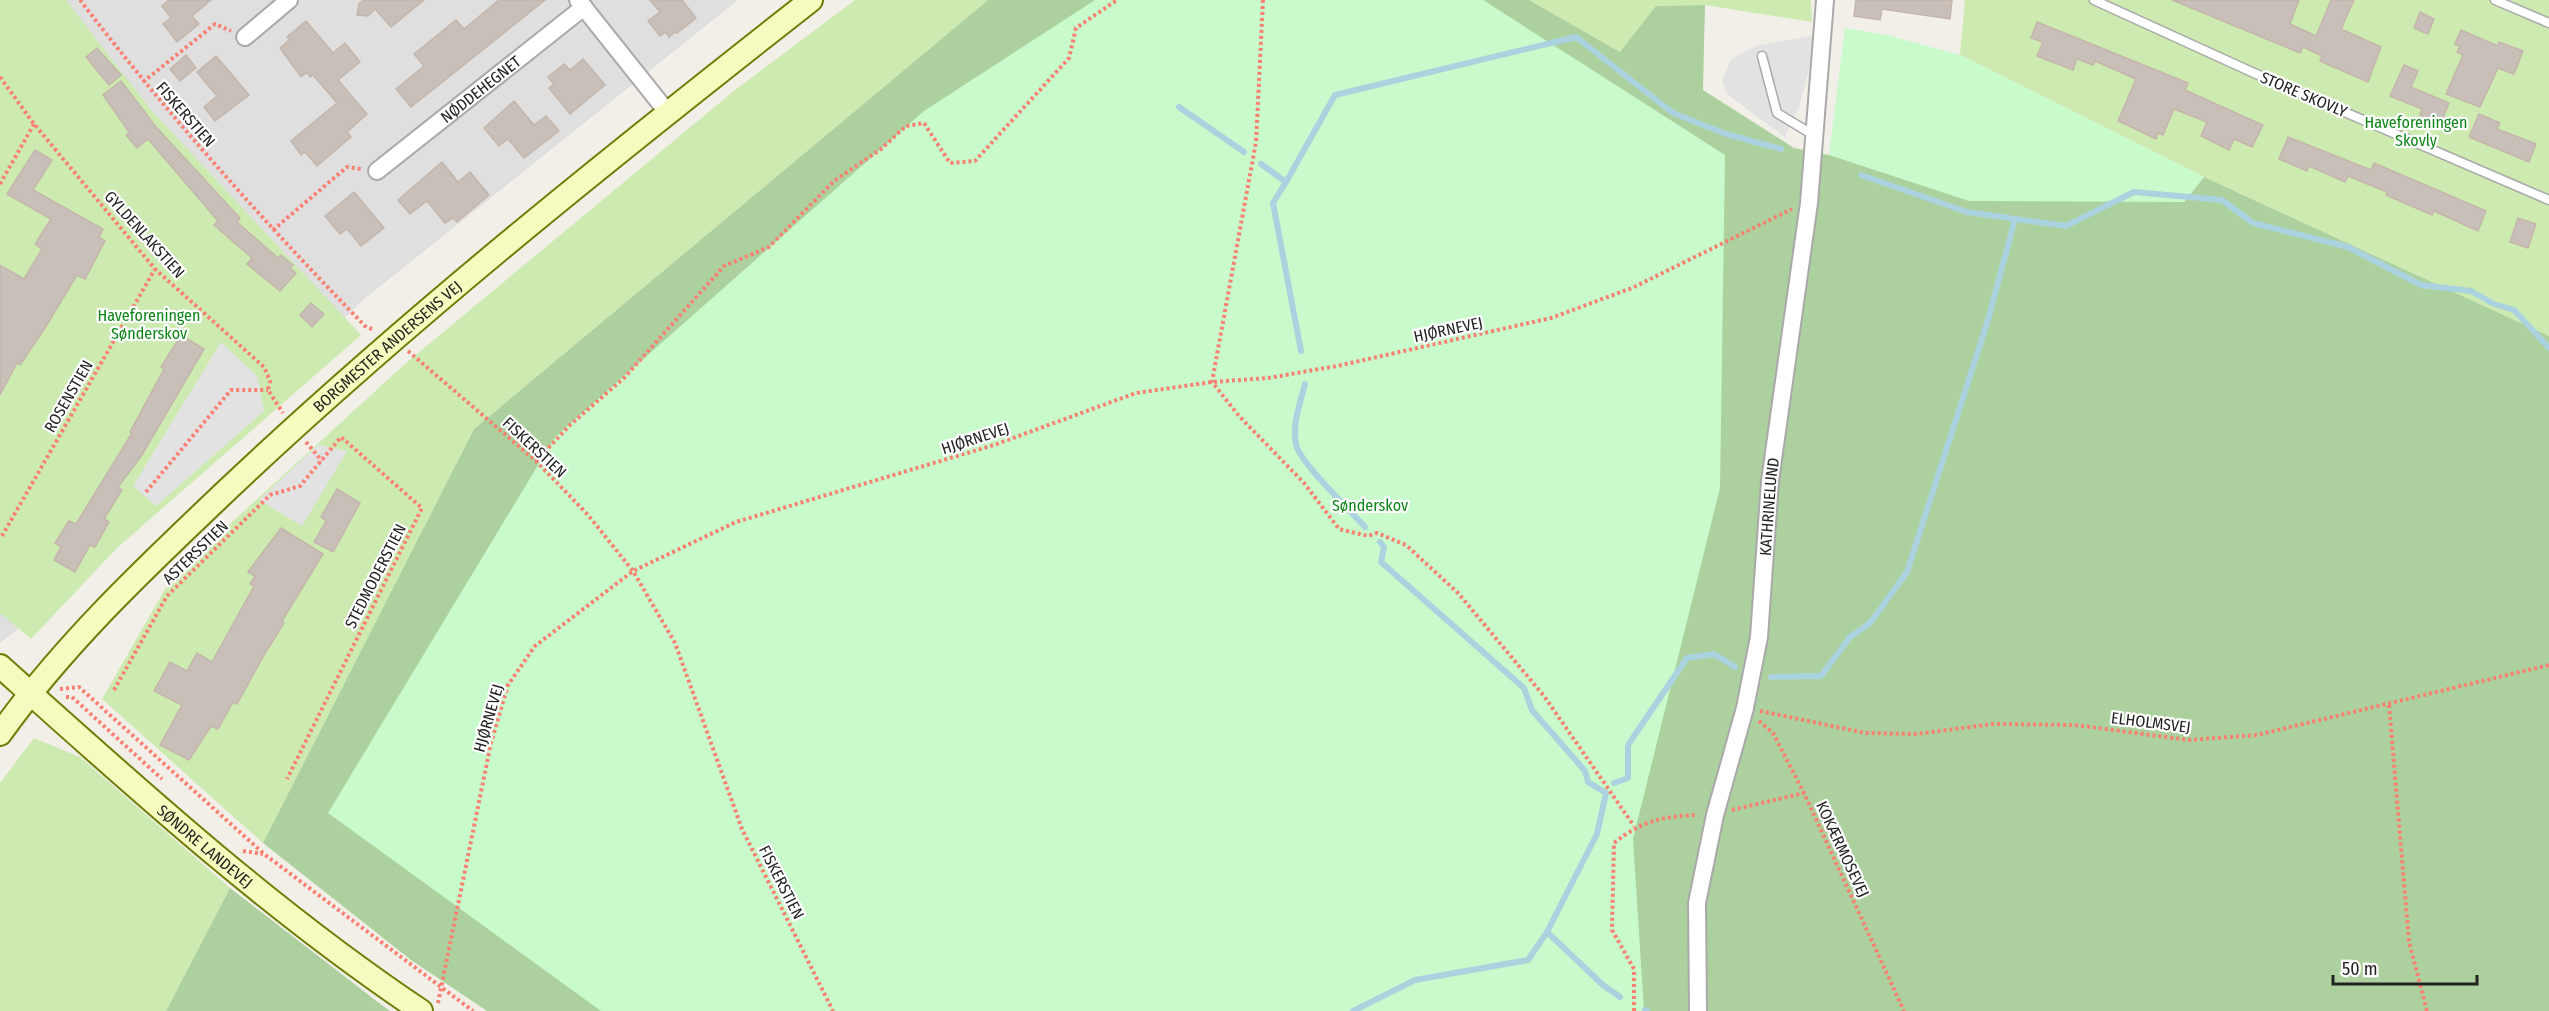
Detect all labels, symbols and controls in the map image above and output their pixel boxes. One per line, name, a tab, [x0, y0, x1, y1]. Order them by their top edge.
street label: NØDDEHEGNET	[437, 52, 525, 127]
street label: STORE SKOVLY	[2258, 68, 2350, 121]
street label: FISKERSTIEN	[152, 78, 219, 151]
park label: Haveforeningen Skovly	[2365, 113, 2467, 150]
street label: GYLDENLAKSTIEN	[101, 187, 189, 282]
street label: BORGMESTER ANDERSENS VEJ	[309, 277, 466, 416]
park label: Haveforeningen Sønderskov	[98, 306, 200, 343]
street label: HJØRNEVEJ	[1412, 313, 1484, 346]
street label: ROSENSTIEN	[40, 357, 97, 436]
street label: FISKERSTIEN	[499, 413, 570, 482]
street label: HJØRNEVEJ	[939, 419, 1011, 458]
street label: KATHRINELUND	[1756, 456, 1783, 557]
park label: Sønderskov	[1332, 496, 1408, 515]
street label: ASTERSSTIEN	[159, 516, 232, 588]
street label: STEDMODERSTIEN	[341, 521, 410, 632]
street label: HJØRNEVEJ	[470, 682, 507, 754]
street label: ELHOLMSVEJ	[2110, 708, 2192, 737]
street label: KOKÆRMOSEVEJ	[1812, 798, 1873, 900]
street label: SØNDRE LANDEVEJ	[153, 801, 256, 892]
street label: FISKERSTIEN	[755, 842, 808, 922]
scale bar	[2333, 948, 2477, 986]
text: 50 m	[2342, 958, 2378, 980]

